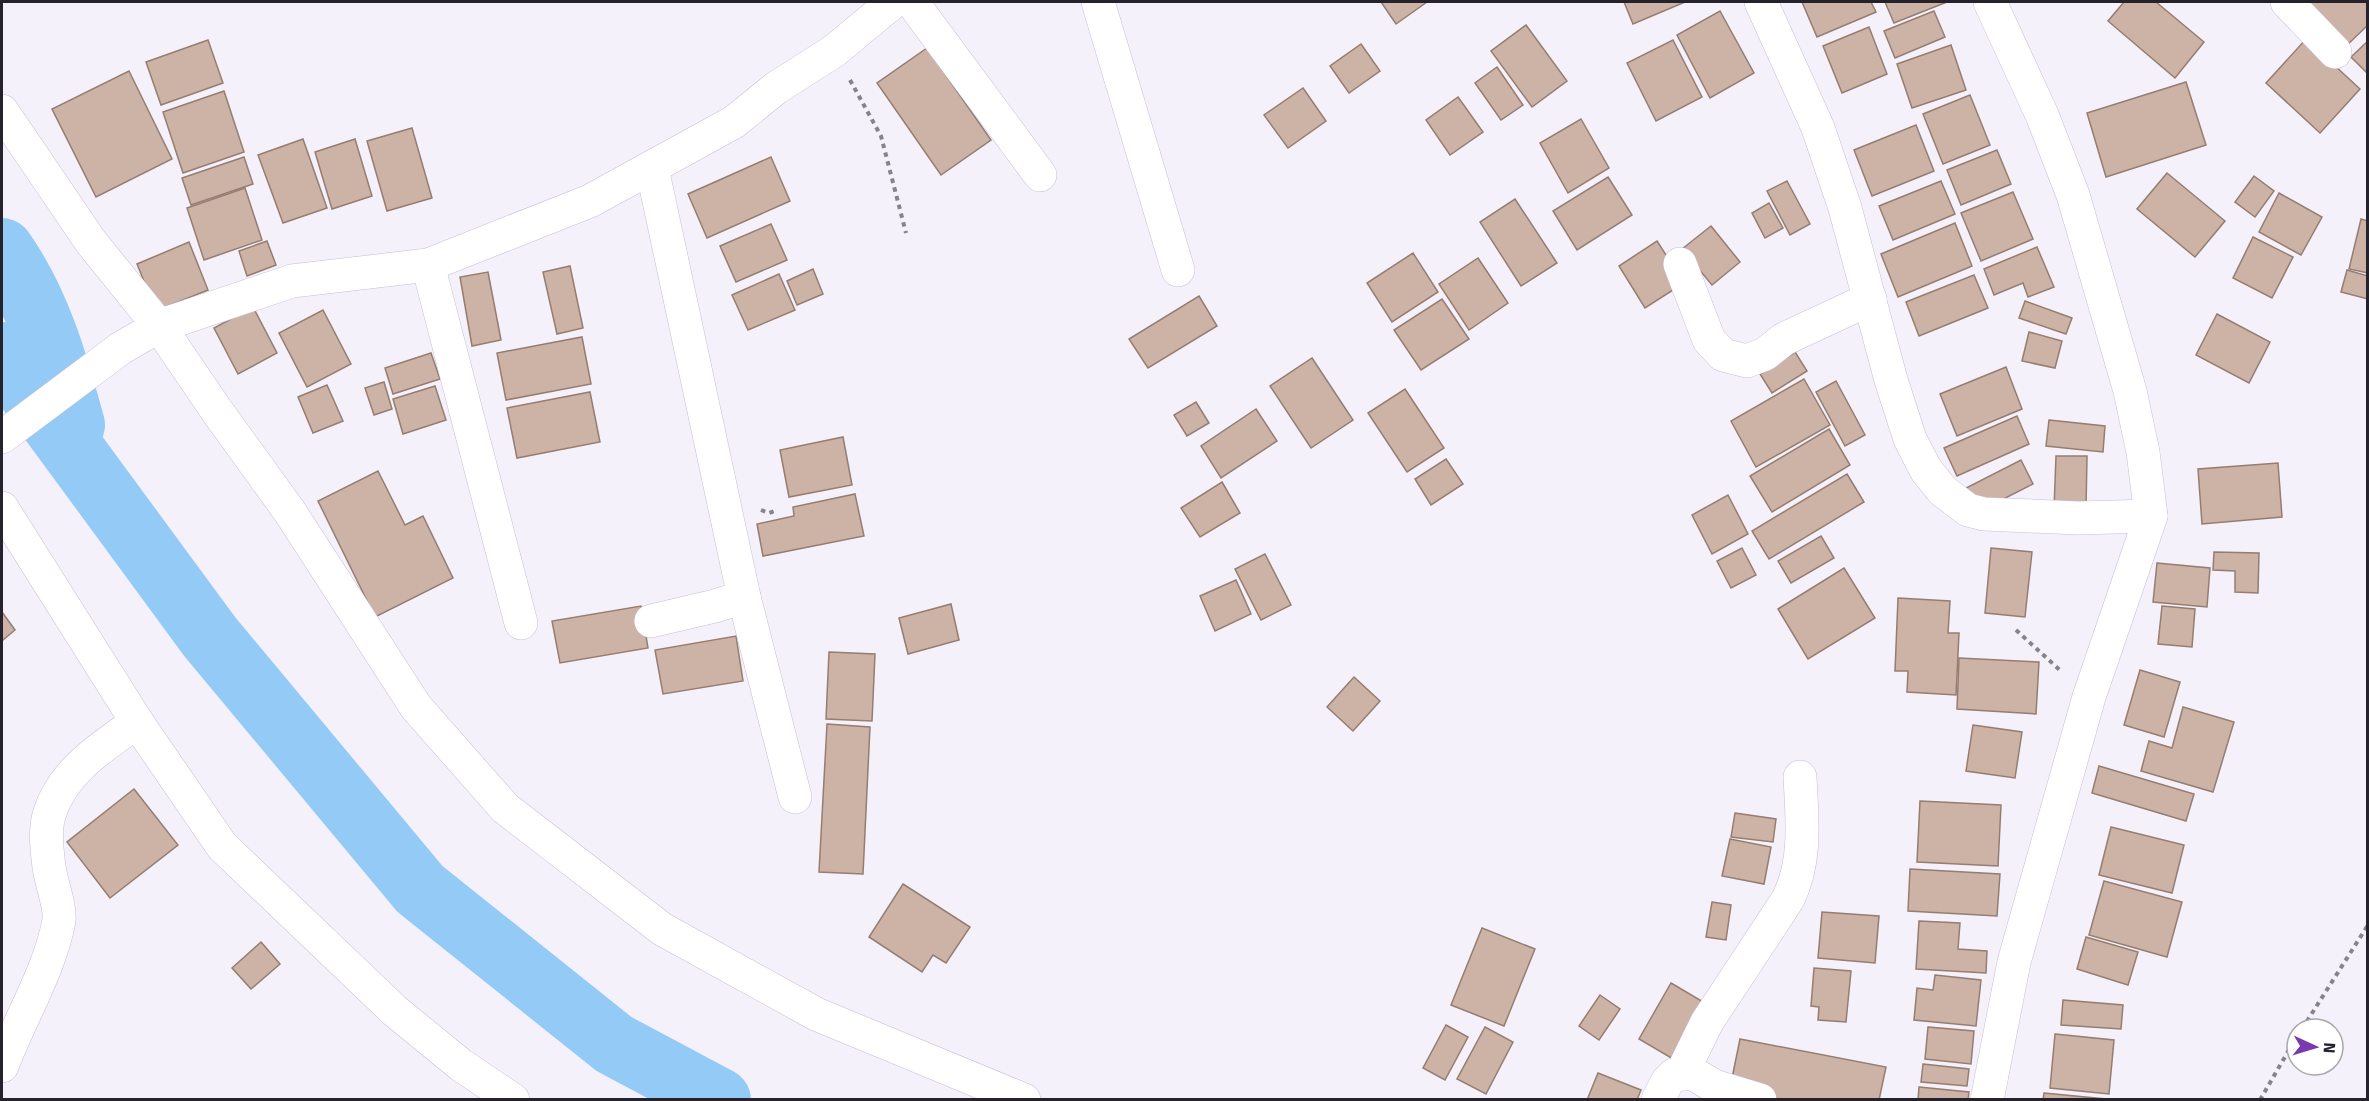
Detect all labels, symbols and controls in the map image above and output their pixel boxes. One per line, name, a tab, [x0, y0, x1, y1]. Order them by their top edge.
north arrow	[2285, 1017, 2345, 1077]
text: N	[2320, 1042, 2339, 1054]

